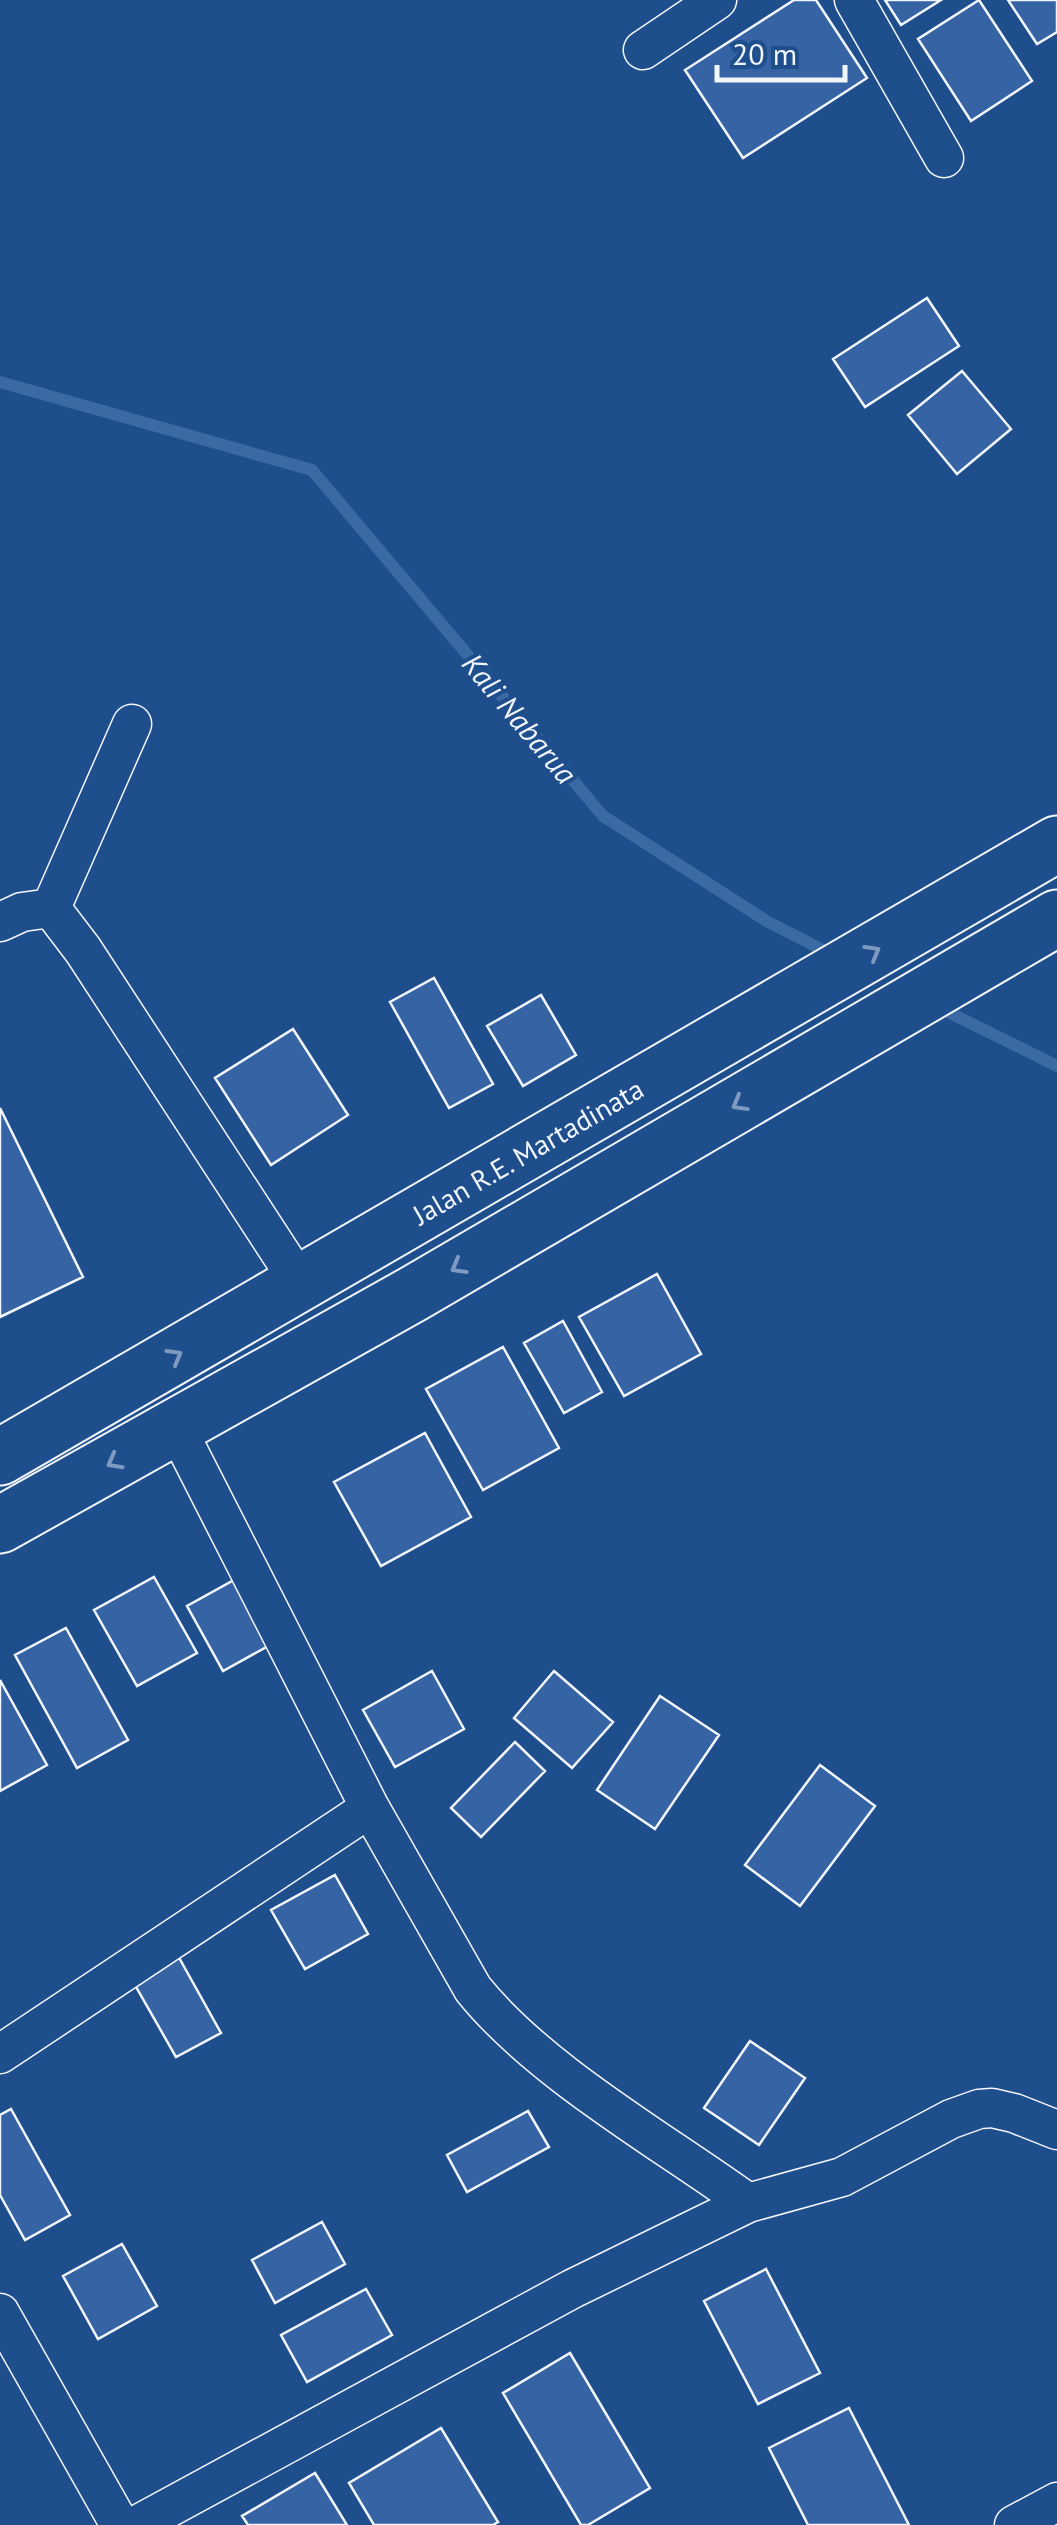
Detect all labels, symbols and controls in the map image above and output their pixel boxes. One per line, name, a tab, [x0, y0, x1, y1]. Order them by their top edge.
scale bar	[717, 20, 844, 82]
text: 20 m	[732, 34, 797, 73]
water label: Kali Nabarua	[454, 645, 586, 792]
one-way arrow	[862, 945, 880, 964]
street label: Jalan R.E. Martadinata	[405, 1070, 650, 1233]
one-way arrow	[732, 1092, 750, 1111]
one-way arrow	[451, 1255, 469, 1275]
one-way arrow	[165, 1349, 183, 1368]
one-way arrow	[107, 1449, 125, 1469]

